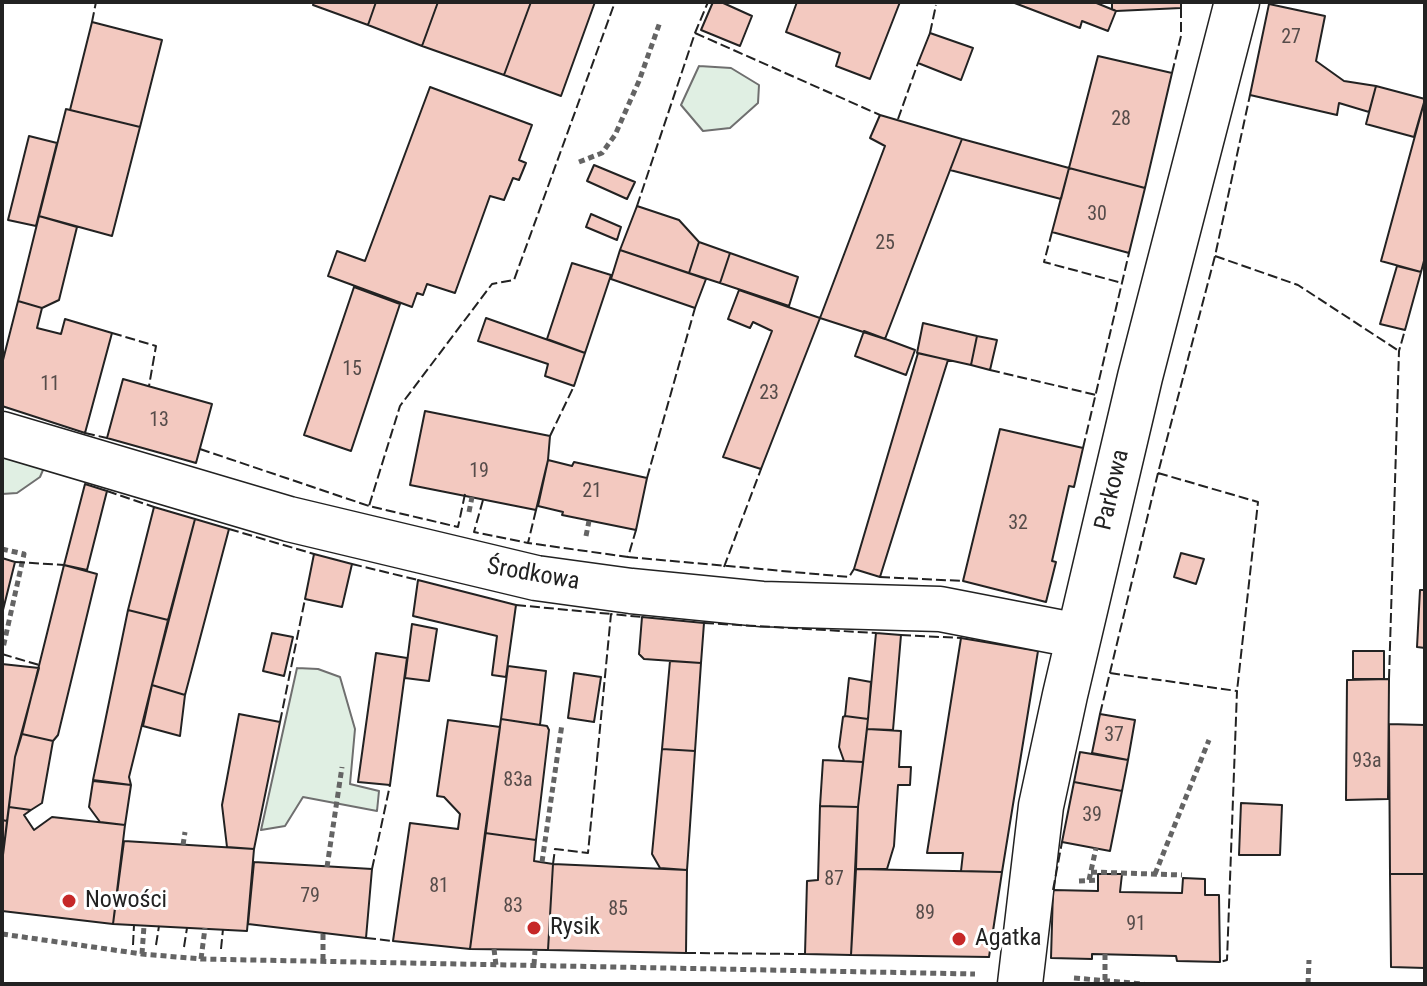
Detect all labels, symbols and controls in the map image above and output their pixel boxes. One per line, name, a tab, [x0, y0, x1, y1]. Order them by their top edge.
house number: 27	[1281, 26, 1301, 50]
house number: 28	[1111, 108, 1131, 132]
house number: 30	[1087, 203, 1107, 227]
house number: 25	[875, 232, 895, 256]
house number: 15	[342, 358, 362, 382]
house number: 11	[40, 373, 60, 397]
house number: 23	[759, 382, 779, 406]
house number: 13	[149, 409, 169, 433]
street label: Parkowa	[1090, 447, 1136, 533]
house number: 19	[469, 460, 489, 484]
house number: 21	[582, 480, 602, 504]
house number: 32	[1008, 512, 1028, 536]
street label: Środkowa	[484, 553, 582, 597]
house number: 37	[1104, 724, 1124, 748]
house number: 93a	[1352, 750, 1382, 774]
house number: 83a	[503, 769, 533, 793]
house number: 39	[1082, 804, 1102, 828]
house number: 87	[824, 868, 844, 892]
house number: 81	[429, 875, 449, 899]
house number: 79	[300, 885, 320, 909]
place label: Nowości	[85, 887, 167, 915]
marker: Nowości	[60, 892, 78, 910]
house number: 83	[503, 895, 523, 919]
house number: 85	[608, 898, 628, 922]
house number: 89	[915, 902, 935, 926]
house number: 91	[1126, 913, 1146, 937]
place label: Rysik	[550, 914, 600, 942]
marker: Rysik	[525, 919, 543, 937]
place label: Agatka	[975, 925, 1042, 953]
marker: Agatka	[950, 930, 968, 948]

